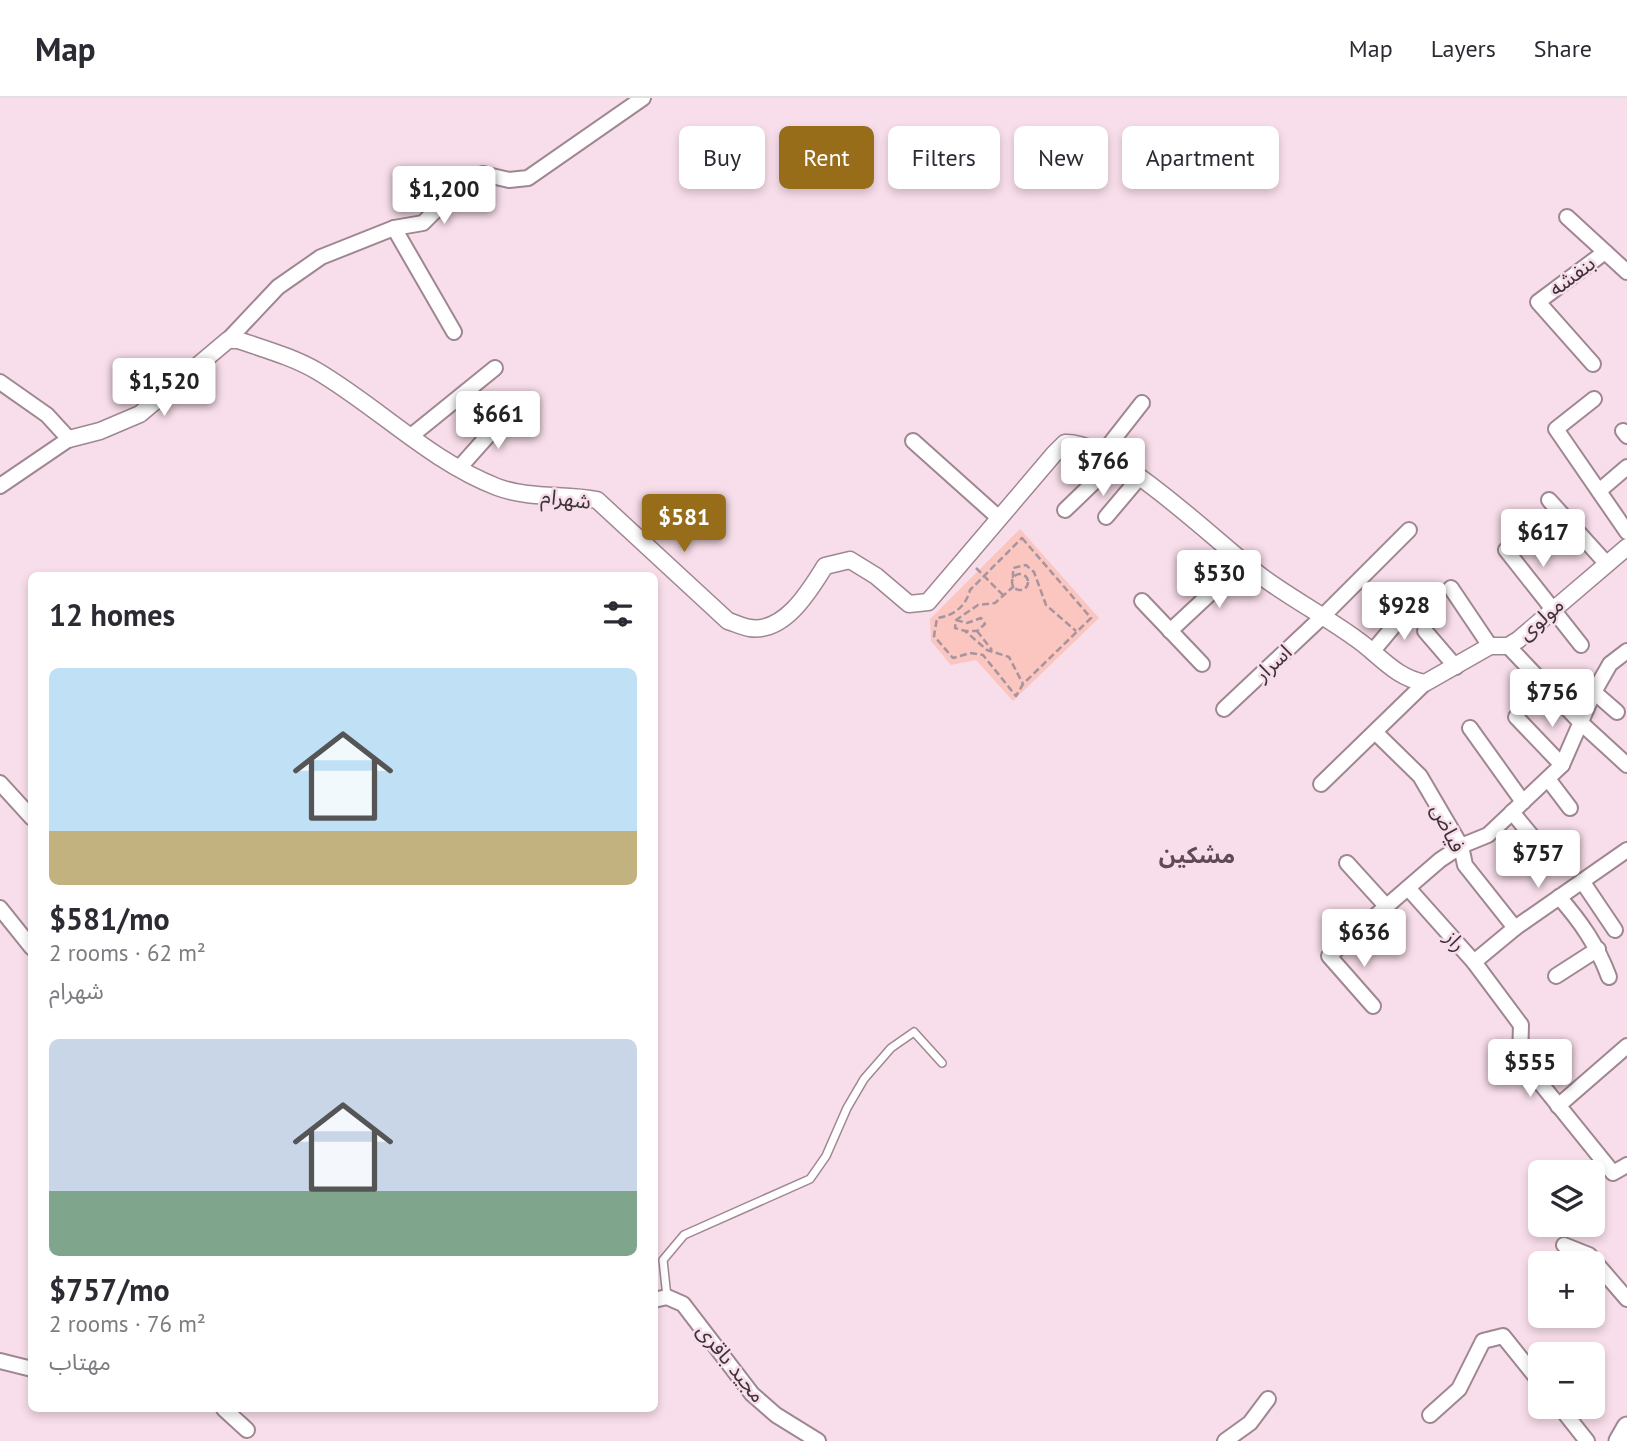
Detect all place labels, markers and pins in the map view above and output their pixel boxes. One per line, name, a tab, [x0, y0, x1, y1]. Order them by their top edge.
pin: $1,200	[387, 166, 501, 226]
pin: $1,520	[107, 358, 221, 418]
pin: $661	[457, 392, 539, 451]
pin: $766	[1062, 438, 1144, 498]
pin: $581	[643, 494, 725, 554]
pin: $617	[1502, 510, 1584, 569]
pin: $530	[1178, 550, 1260, 610]
pin: $928	[1363, 582, 1445, 642]
pin: $756	[1511, 670, 1593, 729]
pin: $757	[1497, 830, 1579, 890]
pin: $636	[1323, 910, 1405, 969]
pin: $555	[1489, 1040, 1571, 1099]

